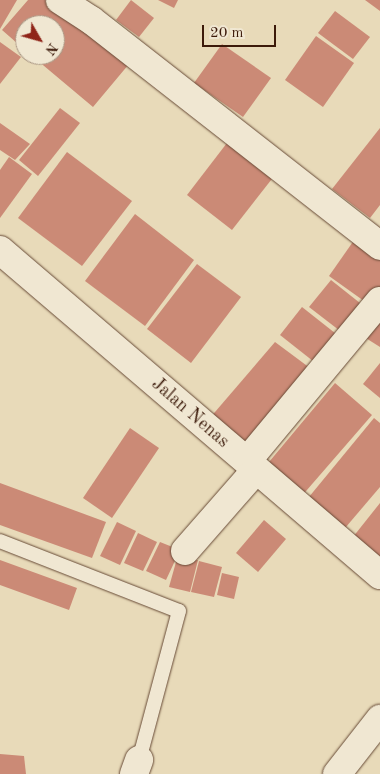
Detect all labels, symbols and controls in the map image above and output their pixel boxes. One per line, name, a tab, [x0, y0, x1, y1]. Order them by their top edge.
north arrow	[15, 15, 65, 65]
scale bar	[205, 15, 279, 47]
text: 20 m	[210, 26, 244, 41]
text: N	[42, 40, 60, 57]
street label: Jalan Nenas	[147, 373, 233, 453]

